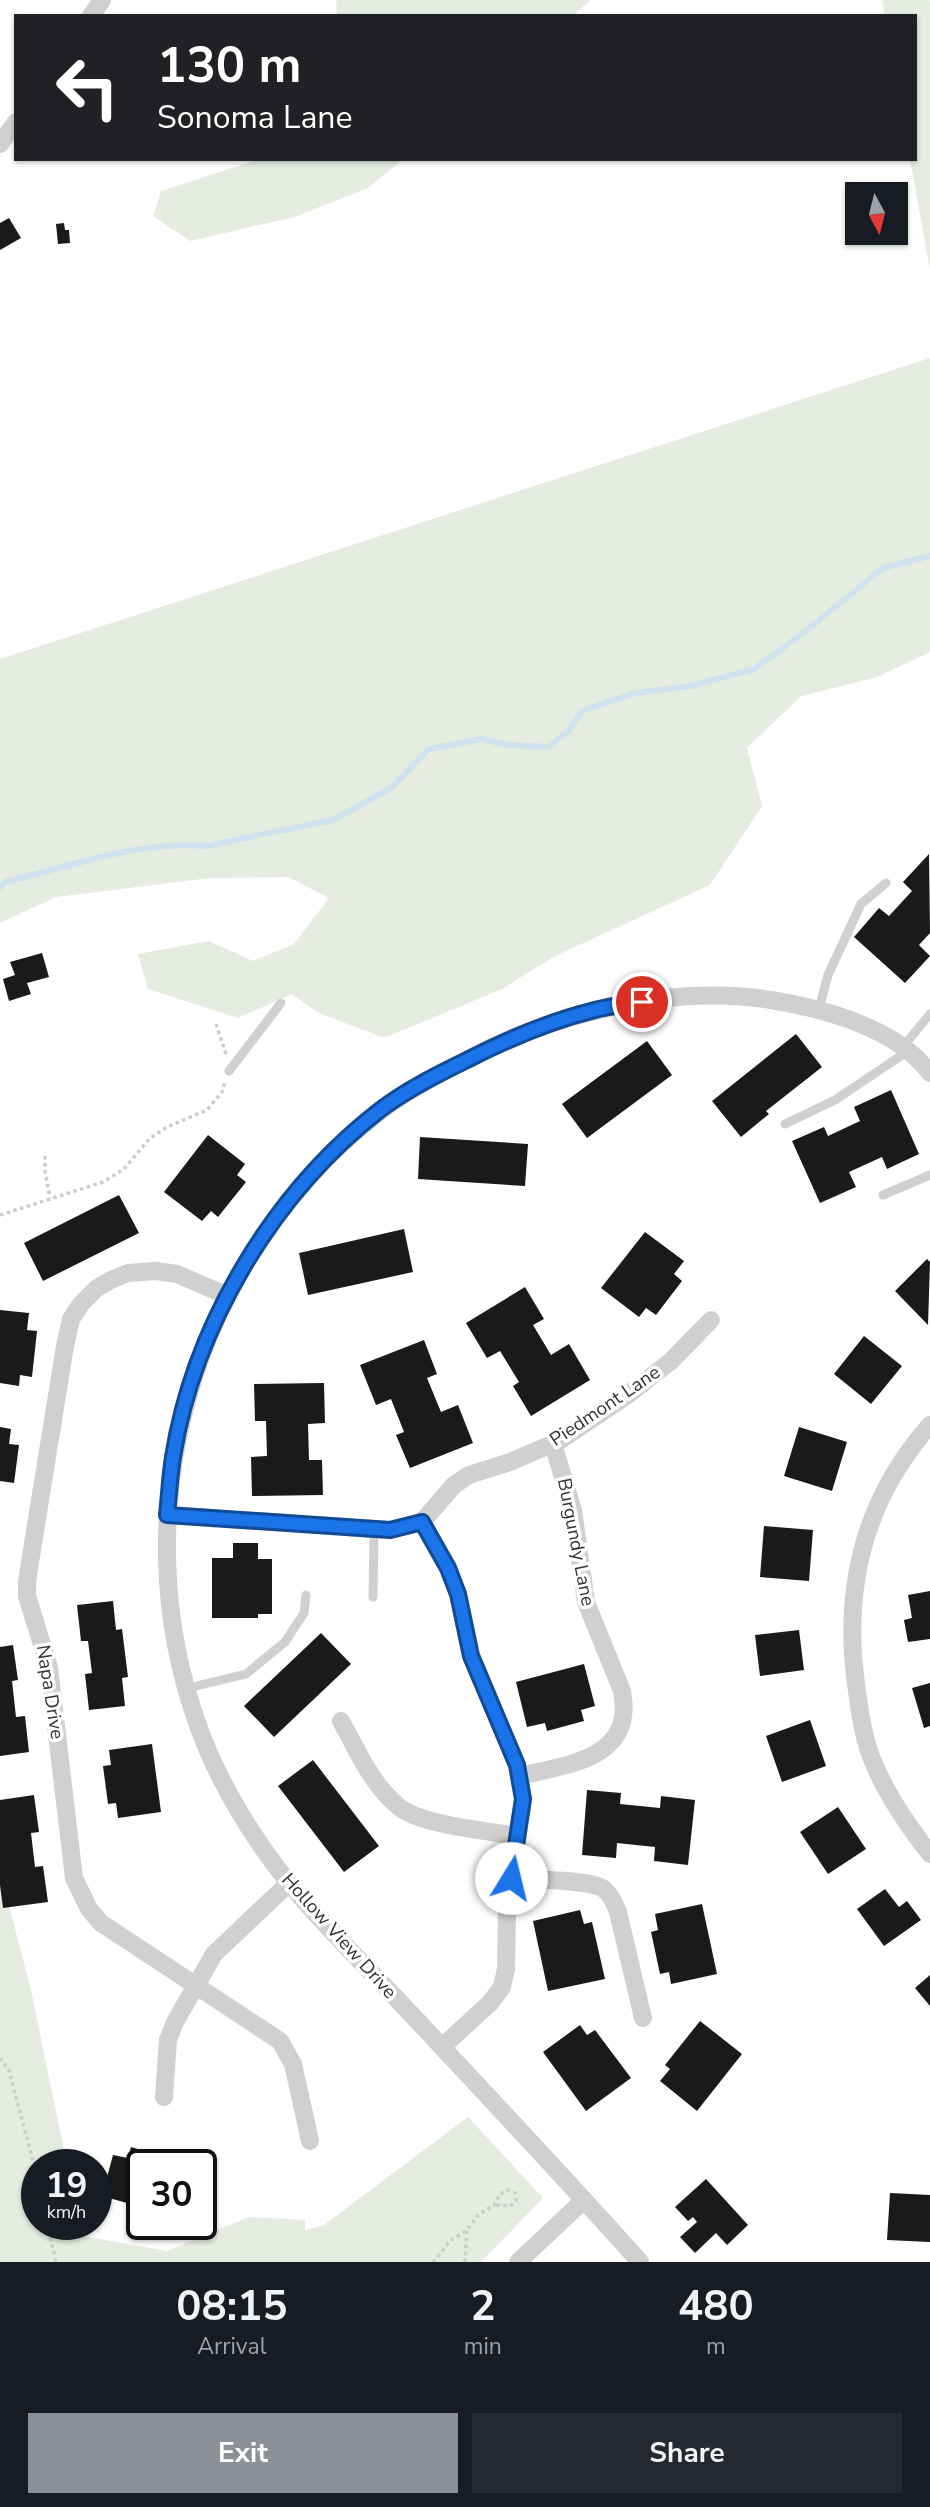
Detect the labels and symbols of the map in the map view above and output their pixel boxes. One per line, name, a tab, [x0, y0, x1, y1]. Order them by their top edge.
north arrow	[845, 182, 908, 245]
pin	[612, 972, 672, 1032]
street label: Piedmont Lane	[545, 1359, 665, 1453]
street label: Burgundy Lane	[551, 1476, 601, 1608]
street label: Napa Drive	[30, 1643, 70, 1741]
position arrow	[474, 1841, 548, 1915]
street label: Hollow View Drive	[276, 1868, 402, 2004]
speed limit sign: 30	[126, 2149, 217, 2240]

